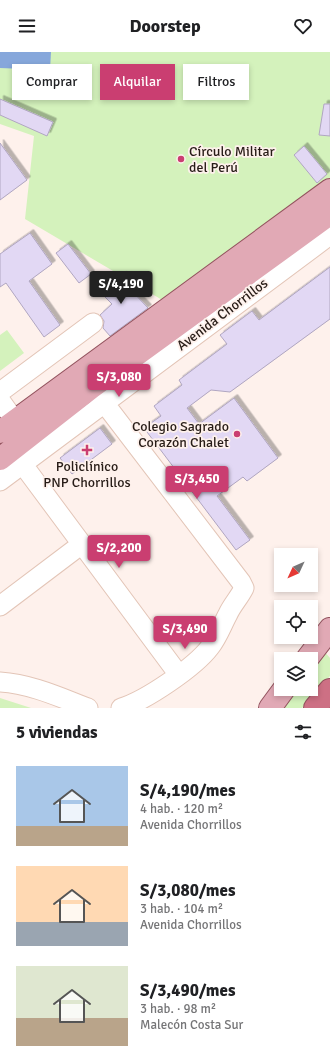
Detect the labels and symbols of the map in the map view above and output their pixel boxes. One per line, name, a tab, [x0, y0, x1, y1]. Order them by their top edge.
place label: Círculo Militar del Perú	[189, 143, 276, 176]
marker: Círculo Militar del Perú	[176, 154, 186, 164]
pin: S/4,190	[84, 271, 158, 305]
street label: Avenida Chorrillos	[173, 275, 271, 354]
pin: S/3,080	[82, 364, 156, 398]
place label: Colegio Sagrado Corazón Chalet	[132, 418, 229, 451]
marker: Colegio Sagrado Corazón Chalet	[232, 429, 242, 439]
marker: Policlínico PNP Chorrillos	[81, 444, 93, 456]
place label: Policlínico PNP Chorrillos	[43, 458, 131, 491]
pin: S/3,450	[160, 466, 234, 500]
pin: S/2,200	[82, 535, 156, 569]
north arrow	[274, 548, 318, 592]
pin: S/3,490	[148, 616, 222, 650]

